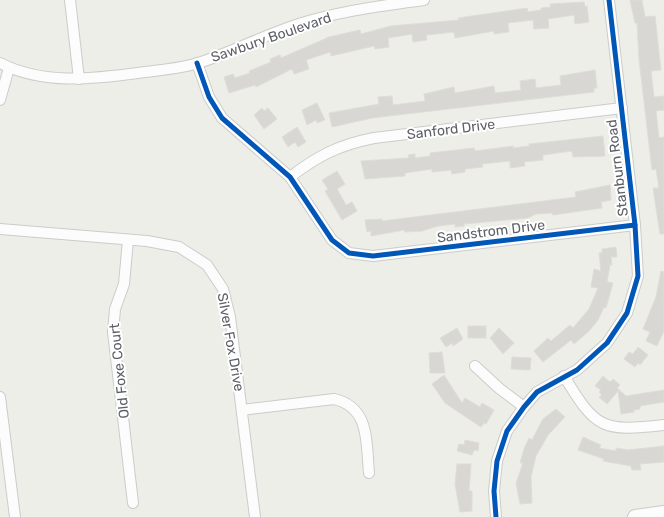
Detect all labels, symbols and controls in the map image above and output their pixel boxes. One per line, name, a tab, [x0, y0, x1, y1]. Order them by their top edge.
street label: Sawbury Boulevard	[209, 9, 334, 66]
street label: Sanford Drive	[406, 116, 496, 143]
street label: Stanburn Road	[603, 118, 632, 217]
street label: Sandstrom Drive	[436, 216, 546, 247]
street label: Silver Fox Drive	[213, 291, 248, 393]
street label: Old Foxe Court	[106, 322, 133, 419]

